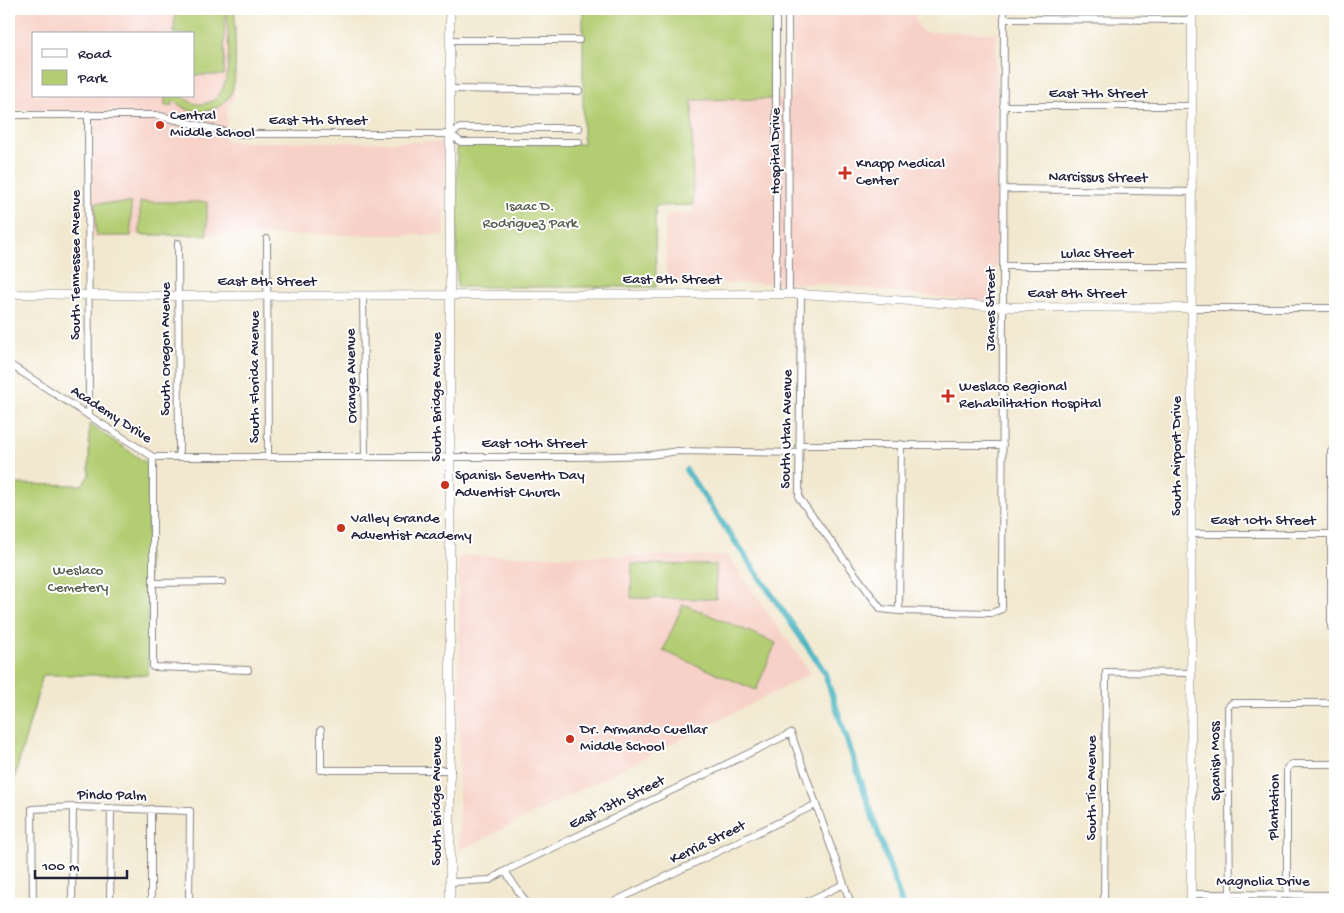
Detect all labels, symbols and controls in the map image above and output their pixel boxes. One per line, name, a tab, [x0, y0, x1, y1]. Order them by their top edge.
legend	[32, 32, 195, 98]
text: Road	[78, 46, 112, 64]
text: Park	[77, 70, 108, 88]
street label: East 7th Street	[1049, 85, 1149, 103]
place label: Central Middle School	[170, 107, 255, 142]
street label: Hospital Drive	[767, 107, 785, 194]
street label: East 7th Street	[269, 112, 369, 130]
marker: Central Middle School	[154, 119, 166, 131]
place label: Knapp Medical Center	[856, 155, 945, 190]
marker: Knapp Medical Center	[838, 166, 852, 180]
street label: Narcissus Street	[1048, 168, 1149, 188]
street label: South Tennessee Avenue	[67, 190, 85, 340]
park label: Isaac D. Rodriguez Park	[482, 198, 579, 233]
street label: Lulac Street	[1061, 245, 1135, 263]
street label: James Street	[982, 265, 1000, 351]
street label: East 8th Street	[623, 271, 723, 289]
street label: East 8th Street	[218, 273, 318, 291]
street label: South Oregon Avenue	[157, 282, 175, 416]
street label: East 8th Street	[1028, 285, 1128, 303]
street label: South Florida Avenue	[246, 310, 264, 443]
street label: Orange Avenue	[342, 328, 362, 424]
street label: South Bridge Avenue	[428, 332, 446, 462]
street label: South Utah Avenue	[777, 369, 797, 489]
place label: Weslaco Regional Rehabilitation Hospital	[959, 378, 1101, 413]
street label: Academy Drive	[67, 382, 155, 448]
marker: Weslaco Regional Rehabilitation Hospital	[941, 389, 955, 403]
street label: South Airport Drive	[1168, 396, 1186, 516]
street label: East 10th Street	[481, 435, 588, 453]
place label: Spanish Seventh Day Adventist Church	[455, 467, 585, 502]
marker: Spanish Seventh Day Adventist Church	[439, 479, 451, 491]
place label: Valley Grande Adventist Academy	[350, 510, 472, 545]
street label: East 10th Street	[1210, 512, 1317, 530]
marker: Valley Grande Adventist Academy	[335, 522, 347, 534]
park label: Weslaco Cemetery	[48, 562, 109, 597]
place label: Dr. Armando Cuellar Middle School	[579, 721, 709, 756]
street label: Spanish Moss	[1206, 721, 1226, 801]
marker: Dr. Armando Cuellar Middle School	[564, 733, 576, 745]
street label: South Tio Avenue	[1083, 735, 1101, 841]
street label: South Bridge Avenue	[428, 736, 446, 866]
street label: East 13th Street	[566, 771, 670, 834]
street label: Plantation	[1265, 774, 1285, 841]
street label: Pindo Palm	[76, 786, 147, 806]
street label: Kerria Street	[667, 816, 750, 869]
scale bar	[35, 848, 128, 880]
text: 100 m	[41, 858, 80, 876]
street label: Magnolia Drive	[1216, 873, 1310, 891]

